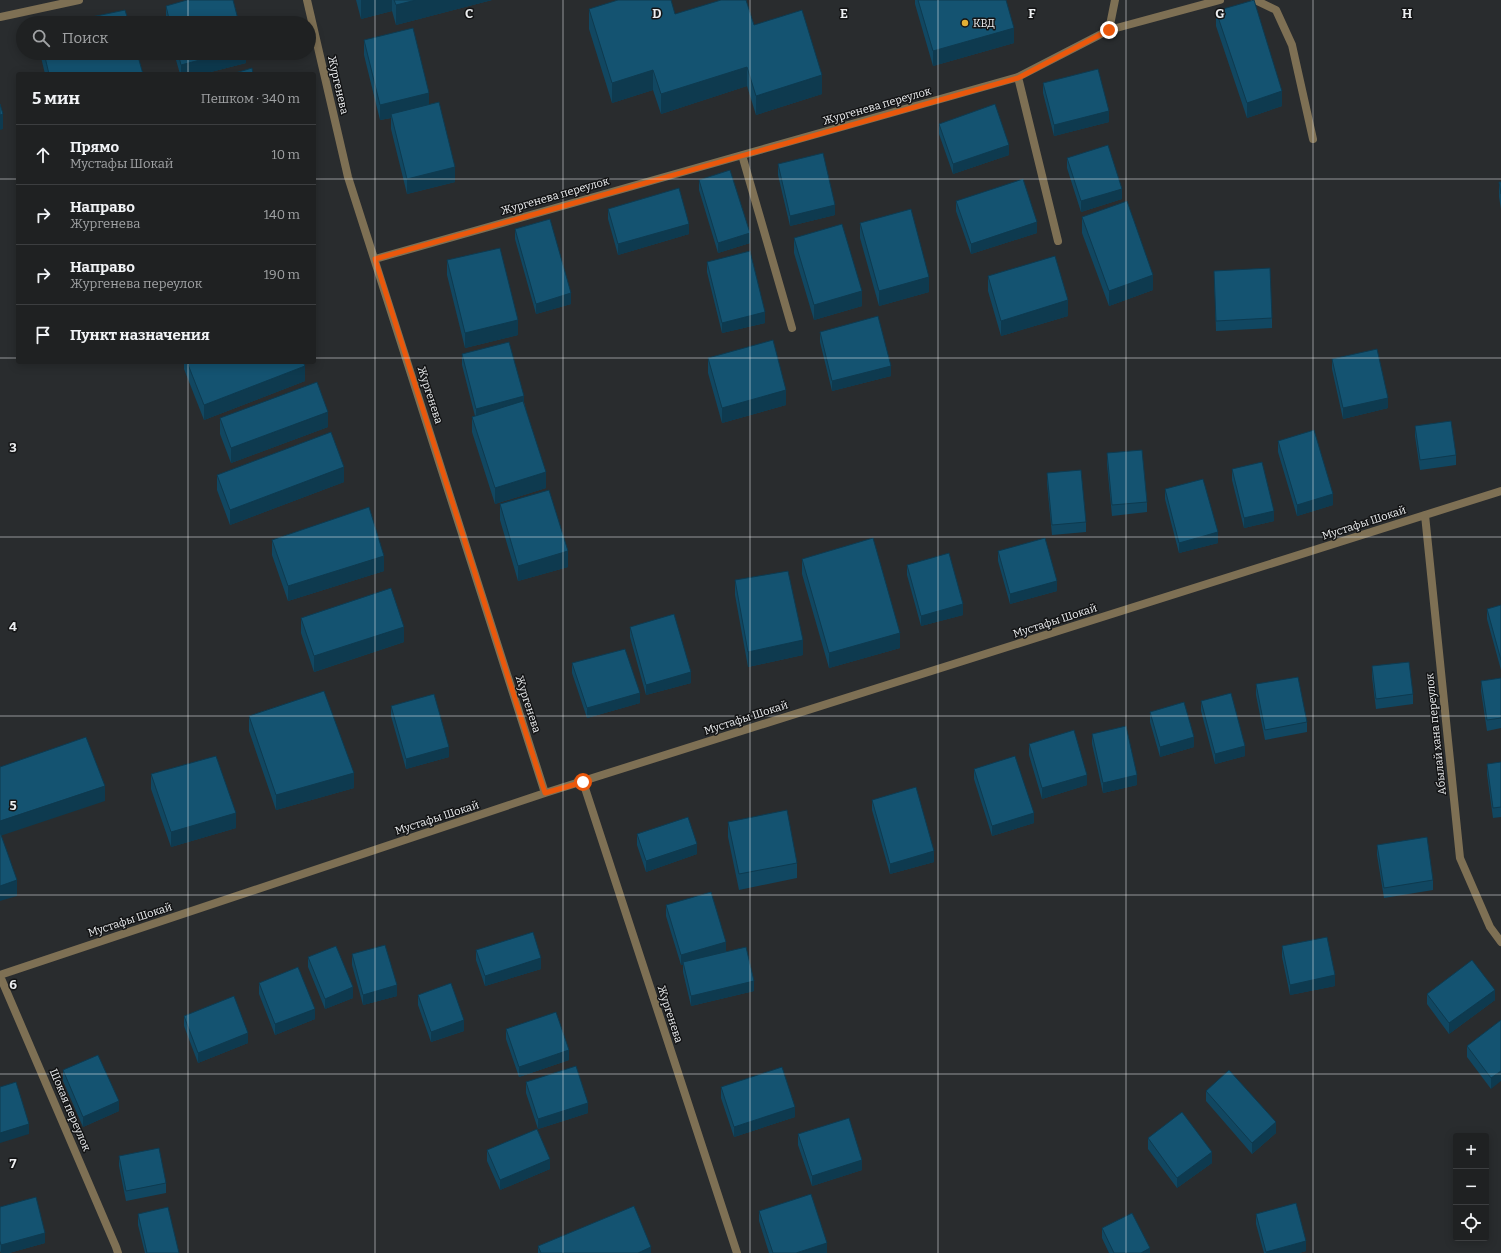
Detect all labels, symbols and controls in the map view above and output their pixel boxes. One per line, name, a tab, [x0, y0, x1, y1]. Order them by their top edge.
text: C	[465, 6, 473, 21]
text: D	[652, 6, 662, 21]
text: E	[840, 6, 848, 21]
text: F	[1028, 6, 1036, 21]
text: G	[1215, 6, 1225, 21]
text: H	[1402, 6, 1412, 21]
search box	[16, 16, 316, 60]
place label: КВД	[973, 17, 995, 30]
marker: КВД	[960, 18, 970, 28]
route end	[1100, 21, 1118, 39]
icon: search	[30, 27, 52, 49]
text: Поиск	[62, 29, 108, 47]
street label: Жургенева	[325, 55, 351, 115]
street label: Жургенева переулок	[821, 84, 933, 128]
text: 5 мин	[32, 88, 80, 109]
text: Пешком · 340 m	[201, 91, 300, 106]
text: Прямо	[70, 138, 119, 156]
icon: ahead	[32, 144, 54, 166]
text: 10 m	[271, 147, 300, 162]
text: Мустафы Шокай	[70, 156, 173, 171]
street label: Жургенева переулок	[499, 174, 611, 218]
text: Направо	[70, 198, 135, 216]
icon: right	[32, 204, 54, 226]
text: 140 m	[264, 207, 300, 222]
text: Жургенева	[70, 216, 140, 231]
text: Направо	[70, 258, 135, 276]
icon: right	[32, 264, 54, 286]
text: 190 m	[264, 267, 300, 282]
text: Жургенева переулок	[70, 276, 202, 291]
icon: arrive	[32, 324, 54, 346]
text: Пункт назначения	[70, 326, 210, 344]
street label: Жургенева	[415, 365, 445, 425]
text: 3	[9, 440, 17, 455]
street label: Мустафы Шокай	[1320, 503, 1408, 543]
street label: Мустафы Шокай	[1011, 601, 1099, 641]
text: 4	[9, 619, 17, 634]
street label: Абылай хана переулок	[1423, 672, 1449, 796]
street label: Жургенева	[513, 674, 543, 734]
street label: Мустафы Шокай	[702, 698, 790, 738]
route start	[574, 773, 592, 791]
text: 5	[9, 798, 17, 813]
street label: Мустафы Шокай	[393, 798, 481, 838]
street label: Мустафы Шокай	[86, 900, 174, 940]
text: 6	[9, 977, 17, 992]
street label: Жургенева	[655, 984, 685, 1044]
street label: Шокая переулок	[47, 1067, 93, 1154]
map controls	[1453, 1133, 1489, 1241]
button: +	[1453, 1133, 1489, 1169]
text: 7	[10, 1156, 17, 1171]
button: −	[1453, 1169, 1489, 1205]
button: locate	[1453, 1205, 1489, 1241]

